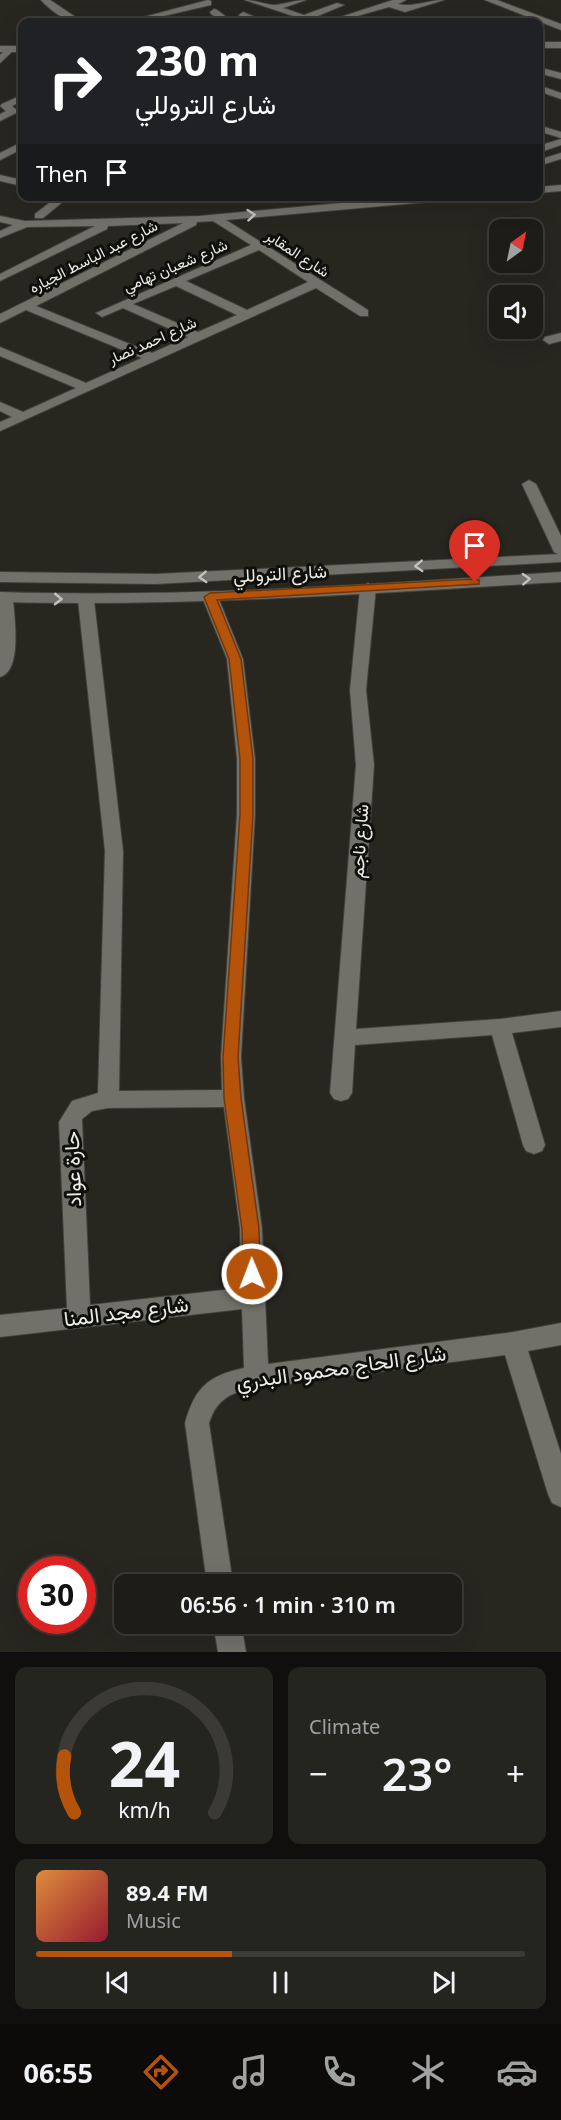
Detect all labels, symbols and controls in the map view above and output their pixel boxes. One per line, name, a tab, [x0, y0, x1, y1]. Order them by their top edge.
text: 230 m	[135, 31, 259, 88]
icon: right	[36, 42, 114, 120]
text: شارع التروللي	[135, 85, 276, 122]
icon: arrive	[100, 156, 133, 189]
text: Then	[36, 158, 88, 188]
one-way arrow	[247, 208, 256, 221]
street label: شارع عبد الباسط الجياره	[25, 215, 162, 299]
north arrow	[489, 219, 543, 273]
map controls	[489, 219, 543, 339]
street label: شارع المقابر	[260, 224, 334, 283]
street label: شارع شعبان تهامي	[120, 234, 232, 300]
button: sound	[489, 285, 543, 339]
street label: شارع احمد نصار	[104, 312, 200, 371]
pin	[449, 520, 500, 582]
icon: arrive	[458, 529, 491, 562]
street label: شارع التروللي	[232, 559, 328, 591]
one-way arrow	[414, 560, 423, 573]
one-way arrow	[199, 571, 208, 583]
one-way arrow	[521, 573, 530, 586]
one-way arrow	[54, 593, 63, 605]
street label: شارع ناجم	[344, 803, 375, 879]
street label: حارة عواد	[57, 1131, 87, 1207]
position arrow	[220, 1242, 284, 1306]
street label: شارع مجد المنا	[62, 1289, 190, 1334]
street label: شارع الحاج محمود البدري	[234, 1338, 448, 1400]
speed limit sign: 30	[18, 1556, 96, 1634]
text: 06:56 · 1 min · 310 m	[180, 1589, 396, 1619]
text: Climate	[309, 1713, 380, 1740]
text: 24	[108, 1720, 180, 1805]
text: 23°	[382, 1743, 452, 1804]
text: −	[309, 1751, 328, 1796]
text: +	[506, 1751, 525, 1796]
text: km/h	[118, 1795, 170, 1824]
text: 89.4 FM	[126, 1877, 208, 1907]
text: Music	[126, 1907, 181, 1934]
icon: previous	[101, 1966, 134, 1999]
icon: pause	[264, 1966, 297, 1999]
icon: next	[427, 1966, 460, 1999]
icon: directions	[140, 2051, 182, 2093]
icon: music	[229, 2051, 271, 2093]
icon: phone	[318, 2051, 360, 2093]
icon: climate	[407, 2051, 449, 2093]
icon: car	[496, 2051, 538, 2093]
text: 06:55	[23, 2054, 93, 2091]

